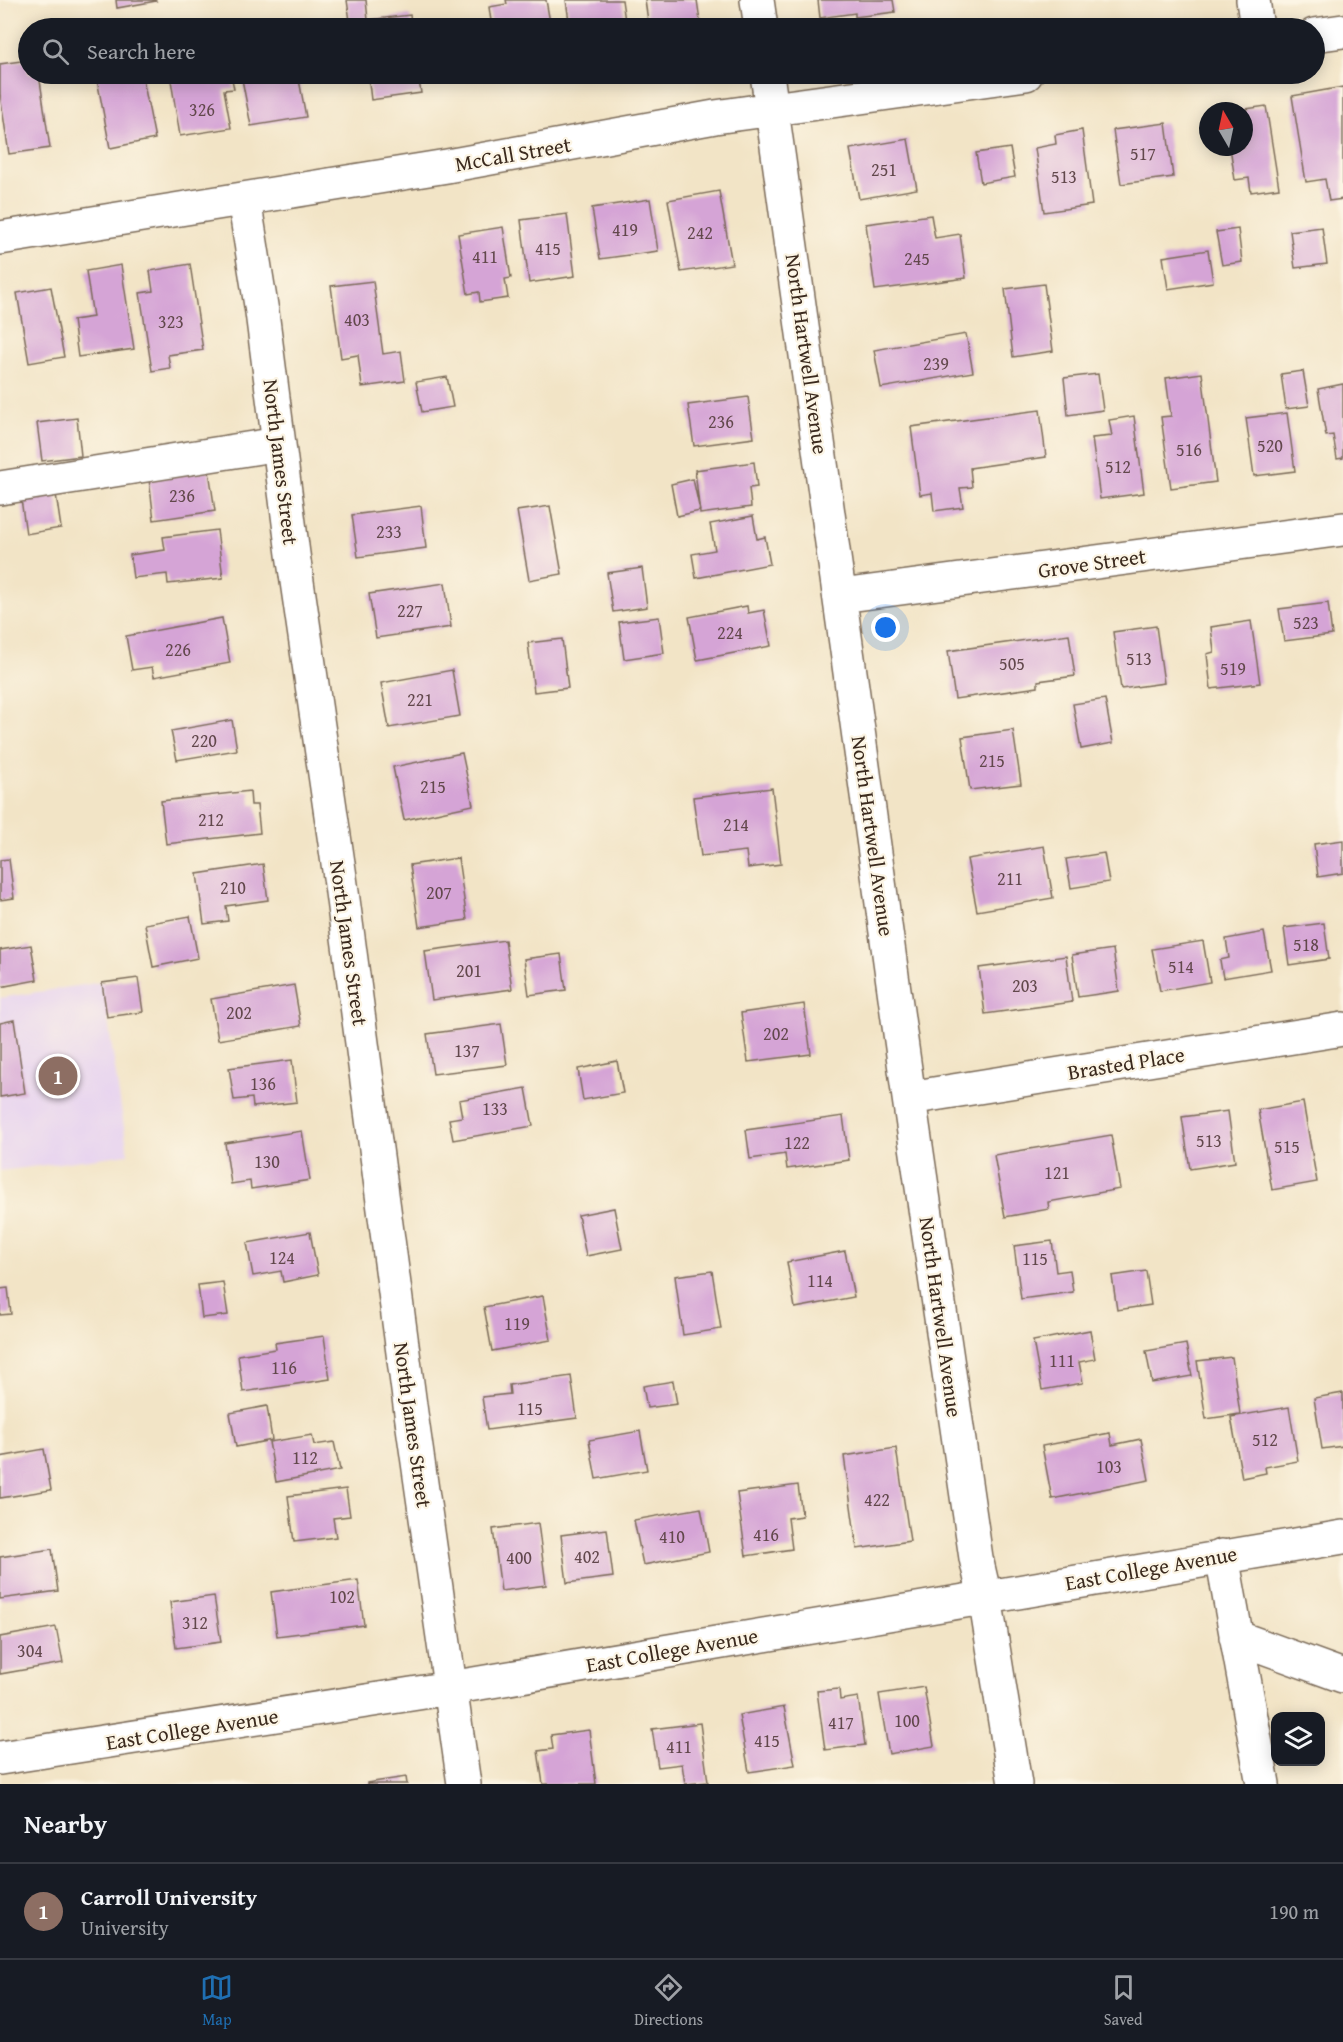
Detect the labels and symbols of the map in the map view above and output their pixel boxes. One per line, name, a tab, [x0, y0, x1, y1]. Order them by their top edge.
house number: 326	[189, 96, 215, 123]
north arrow	[1199, 102, 1253, 156]
street label: McCall Street	[452, 128, 574, 179]
house number: 517	[1130, 140, 1156, 167]
house number: 251	[871, 156, 897, 183]
house number: 513	[1051, 163, 1077, 190]
house number: 419	[612, 216, 638, 243]
house number: 242	[687, 219, 713, 246]
house number: 415	[535, 235, 561, 262]
house number: 411	[472, 243, 498, 270]
house number: 245	[904, 245, 930, 272]
street label: North Hartwell Avenue	[778, 252, 836, 456]
house number: 403	[344, 306, 370, 333]
house number: 323	[158, 308, 184, 335]
house number: 239	[923, 350, 949, 377]
street label: North James Street	[255, 377, 307, 547]
house number: 236	[708, 408, 734, 435]
house number: 520	[1257, 432, 1283, 459]
house number: 516	[1176, 436, 1202, 463]
house number: 512	[1105, 453, 1131, 480]
house number: 236	[169, 482, 195, 509]
house number: 233	[376, 518, 402, 545]
street label: Grove Street	[1036, 540, 1148, 586]
house number: 227	[397, 597, 423, 624]
house number: 523	[1293, 609, 1319, 636]
your location	[871, 613, 900, 642]
house number: 224	[717, 619, 743, 646]
house number: 226	[165, 636, 191, 663]
house number: 513	[1126, 645, 1152, 672]
house number: 505	[999, 650, 1025, 677]
house number: 519	[1220, 655, 1246, 682]
house number: 221	[407, 686, 433, 713]
house number: 220	[191, 727, 217, 754]
street label: North Hartwell Avenue	[844, 734, 902, 938]
house number: 215	[979, 747, 1005, 774]
house number: 215	[420, 773, 446, 800]
house number: 212	[198, 806, 224, 833]
house number: 214	[723, 811, 749, 838]
street label: North James Street	[322, 858, 376, 1028]
house number: 211	[997, 865, 1023, 892]
house number: 210	[220, 874, 246, 901]
house number: 207	[426, 879, 452, 906]
house number: 518	[1293, 931, 1319, 958]
house number: 514	[1168, 953, 1194, 980]
house number: 201	[456, 957, 482, 984]
house number: 203	[1012, 972, 1038, 999]
house number: 202	[226, 999, 252, 1026]
house number: 202	[763, 1020, 789, 1047]
house number: 137	[454, 1037, 480, 1064]
street label: Brasted Place	[1065, 1038, 1187, 1088]
pin: 1	[38, 1054, 78, 1098]
house number: 136	[250, 1070, 276, 1097]
house number: 133	[482, 1095, 508, 1122]
house number: 513	[1196, 1127, 1222, 1154]
house number: 122	[784, 1129, 810, 1156]
house number: 515	[1274, 1133, 1300, 1160]
house number: 130	[254, 1148, 280, 1175]
house number: 121	[1044, 1159, 1070, 1186]
street label: North Hartwell Avenue	[912, 1215, 970, 1419]
house number: 124	[269, 1244, 295, 1271]
house number: 115	[1022, 1245, 1048, 1272]
house number: 114	[807, 1267, 833, 1294]
house number: 119	[504, 1310, 530, 1337]
street label: North James Street	[386, 1340, 440, 1510]
house number: 111	[1049, 1347, 1075, 1374]
house number: 116	[271, 1354, 297, 1381]
house number: 115	[517, 1395, 543, 1422]
house number: 512	[1252, 1426, 1278, 1453]
house number: 112	[292, 1444, 318, 1471]
house number: 103	[1096, 1453, 1122, 1480]
house number: 422	[864, 1486, 890, 1513]
house number: 416	[753, 1521, 779, 1548]
house number: 410	[659, 1523, 685, 1550]
street label: East College Avenue	[1063, 1538, 1240, 1598]
house number: 402	[574, 1543, 600, 1570]
house number: 400	[506, 1544, 532, 1571]
house number: 102	[329, 1583, 355, 1610]
house number: 312	[182, 1609, 208, 1636]
street label: East College Avenue	[584, 1620, 761, 1680]
house number: 304	[17, 1637, 43, 1664]
street label: East College Avenue	[104, 1700, 281, 1758]
house number: 100	[894, 1707, 920, 1734]
house number: 417	[828, 1709, 854, 1736]
house number: 415	[754, 1727, 780, 1754]
house number: 411	[666, 1733, 692, 1760]

